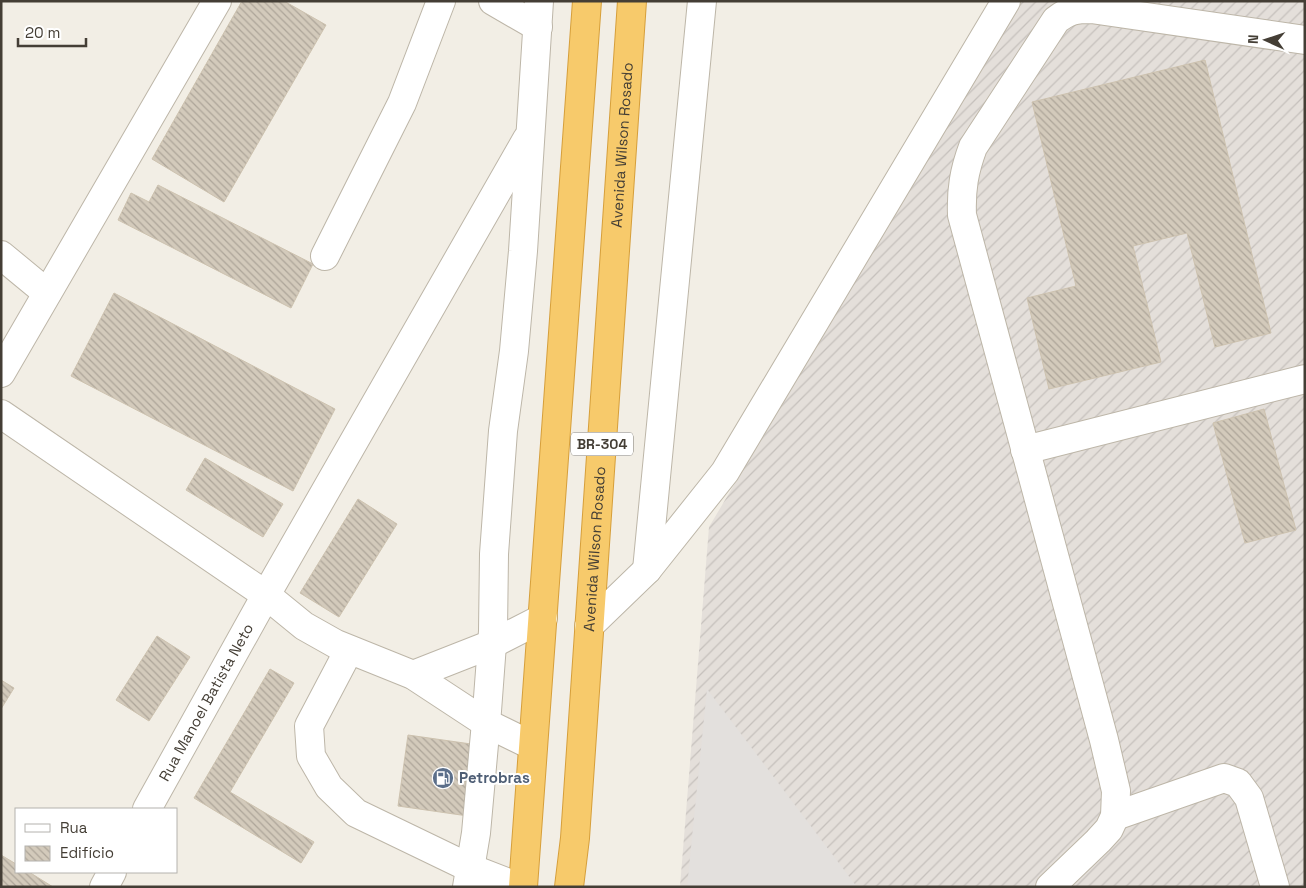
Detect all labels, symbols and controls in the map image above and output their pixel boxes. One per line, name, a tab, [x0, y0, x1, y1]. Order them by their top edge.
scale bar	[18, 15, 85, 47]
north arrow	[1241, 15, 1291, 65]
text: 20 m	[25, 23, 60, 42]
text: N	[1244, 34, 1262, 44]
street label: Avenida Wilson Rosado	[607, 62, 637, 228]
road number: BR-304	[571, 432, 633, 456]
street label: Avenida Wilson Rosado	[579, 466, 609, 632]
street label: Rua Manoel Batista Neto	[154, 620, 257, 785]
fuel station icon: Petrobras	[431, 766, 455, 790]
place label: Petrobras	[459, 768, 530, 787]
legend	[15, 808, 178, 873]
text: Rua	[60, 818, 88, 837]
text: Edifício	[60, 843, 114, 862]

